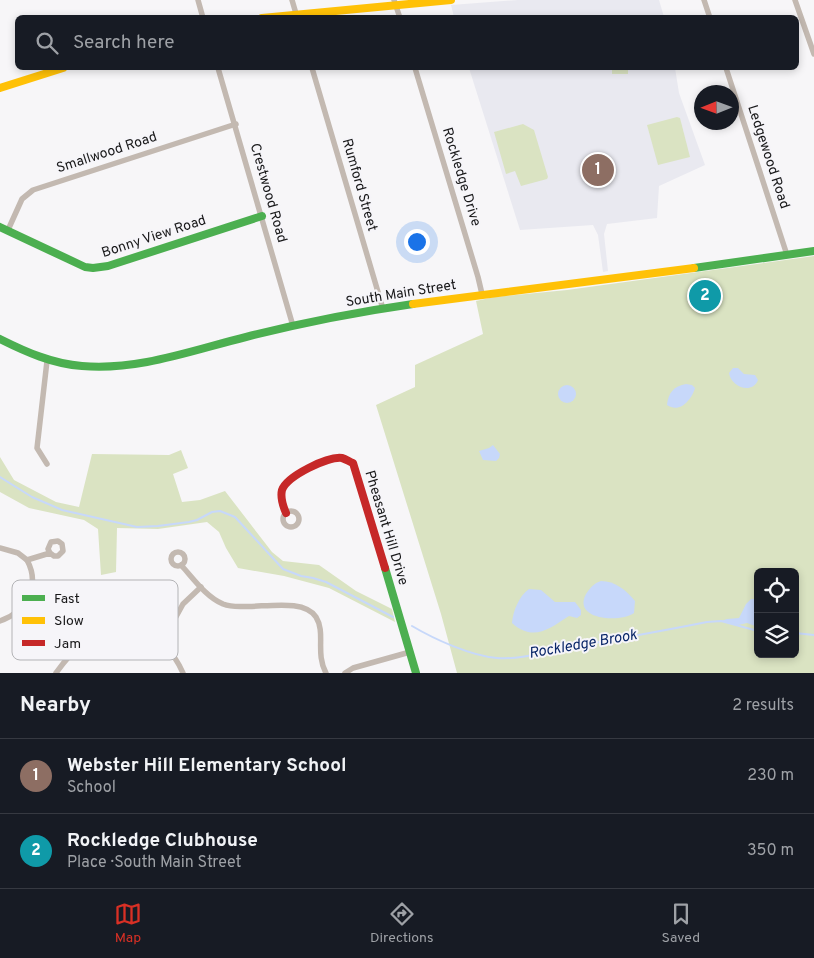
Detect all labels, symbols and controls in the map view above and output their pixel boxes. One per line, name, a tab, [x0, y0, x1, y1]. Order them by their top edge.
search box	[15, 15, 799, 70]
icon: search	[33, 29, 61, 57]
text: Search here	[73, 31, 175, 55]
north arrow	[694, 85, 739, 130]
street label: Ledgewood Road	[743, 103, 793, 211]
street label: Rockledge Drive	[438, 125, 484, 229]
street label: Smallwood Road	[55, 129, 159, 177]
street label: Rumford Street	[338, 137, 380, 233]
street label: Crestwood Road	[246, 141, 290, 245]
pin: 1	[582, 151, 614, 189]
street label: Bonny View Road	[100, 212, 208, 262]
your location	[404, 229, 430, 255]
street label: South Main Street	[345, 277, 457, 311]
pin: 2	[689, 277, 721, 315]
street label: Pheasant Hill Drive	[360, 469, 412, 587]
map controls	[754, 568, 799, 658]
button: locate	[754, 568, 799, 613]
legend	[12, 580, 178, 660]
text: Fast	[54, 591, 80, 608]
text: Slow	[54, 613, 84, 630]
button: layers	[754, 613, 799, 658]
water label: Rockledge Brook	[527, 626, 639, 664]
text: Jam	[54, 636, 81, 653]
text: Nearby	[20, 692, 91, 719]
text: 2 results	[732, 696, 794, 716]
text: Webster Hill Elementary School	[67, 754, 346, 778]
text: 1	[33, 766, 39, 786]
text: 230 m	[747, 766, 794, 786]
text: School	[67, 778, 116, 798]
text: Rockledge Clubhouse	[67, 829, 258, 853]
text: 2	[31, 841, 41, 861]
text: 350 m	[747, 841, 794, 861]
text: Place · South Main Street	[67, 853, 242, 873]
tab: Map	[114, 900, 142, 947]
tab: Directions	[370, 900, 434, 947]
tab: Saved	[662, 900, 700, 947]

